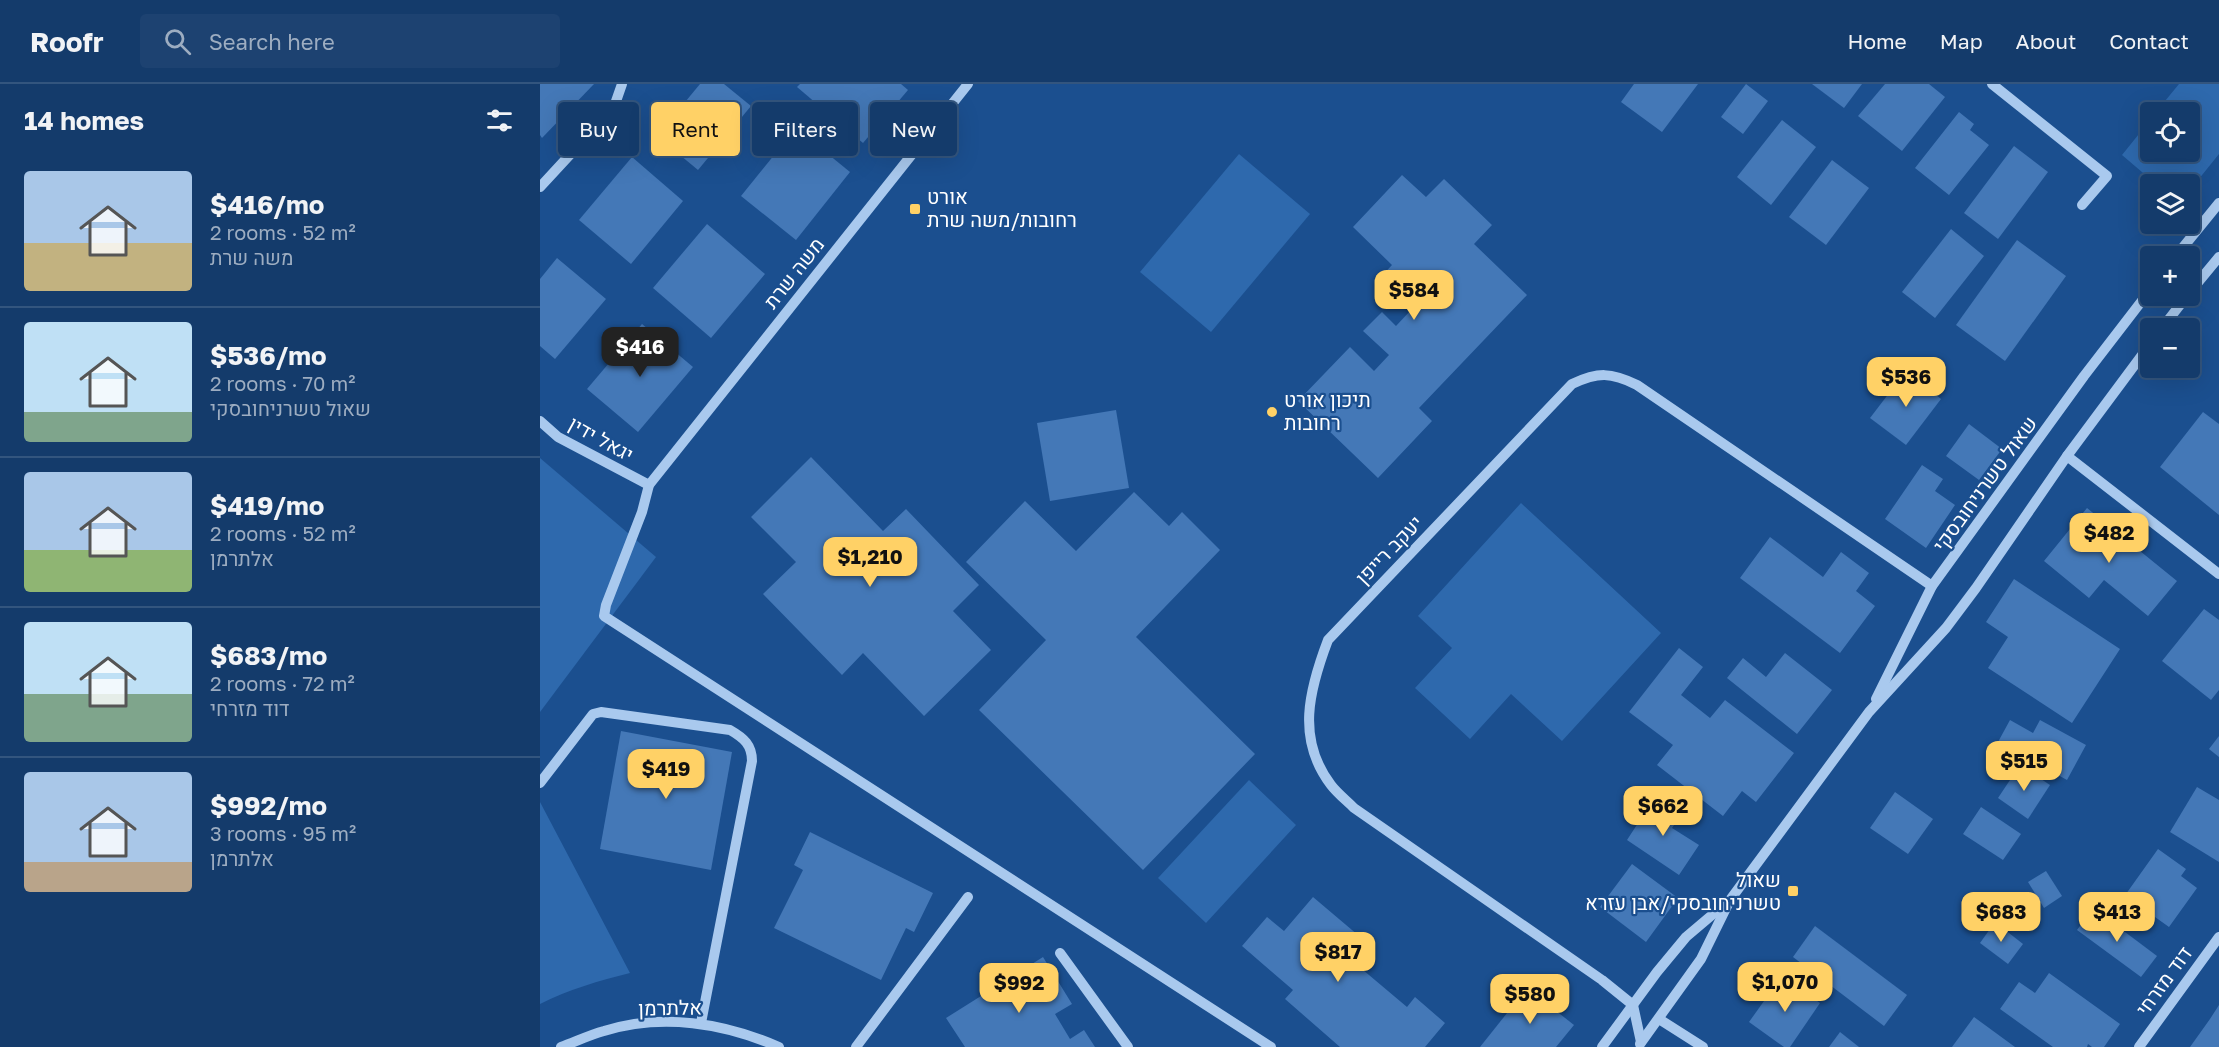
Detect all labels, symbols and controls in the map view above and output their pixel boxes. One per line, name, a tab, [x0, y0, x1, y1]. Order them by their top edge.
search box	[140, 14, 560, 68]
text: Roofr	[30, 25, 104, 58]
icon: search	[161, 25, 194, 58]
text: Search here	[209, 28, 335, 55]
text: Home	[1847, 28, 1907, 54]
text: Map	[1940, 28, 1983, 54]
text: About	[2016, 28, 2076, 54]
text: Contact	[2109, 28, 2189, 54]
chip: Buy	[558, 102, 639, 156]
chip: Rent	[651, 102, 740, 156]
chip: Filters	[752, 102, 858, 156]
chip: New	[870, 102, 957, 156]
map controls	[2140, 102, 2200, 378]
button: locate	[2140, 102, 2200, 162]
icon: filters	[483, 104, 516, 137]
text: 14 homes	[24, 105, 144, 136]
button: layers	[2140, 174, 2200, 234]
place label: אורט רחובות/משה שרת	[927, 184, 1077, 231]
text: $416/mo	[210, 189, 324, 220]
icon: home	[72, 195, 144, 267]
marker: אורט רחובות/משה שרת	[908, 202, 922, 216]
text: 2 rooms · 52 m²	[210, 220, 356, 244]
street label: משה שרת	[758, 232, 828, 313]
text: משה שרת	[210, 245, 294, 269]
button: +	[2140, 246, 2200, 306]
pin: $584	[1378, 270, 1450, 321]
text: $584	[1389, 277, 1439, 301]
button: −	[2140, 318, 2200, 378]
pin: $416	[604, 327, 676, 378]
text: $416	[616, 334, 664, 358]
text: $536/mo	[210, 340, 326, 371]
icon: home	[72, 346, 144, 418]
pin: $536	[1870, 357, 1942, 408]
text: $536	[1881, 364, 1931, 388]
text: 2 rooms · 70 m²	[210, 371, 355, 395]
place label: תיכון אורט רחובות	[1284, 387, 1371, 434]
text: שאול טשרניחובסקי	[210, 396, 371, 420]
marker: תיכון אורט רחובות	[1265, 405, 1279, 419]
street label: יגאל ידין	[565, 411, 638, 466]
street label: שאול טשרניחובסקי	[1927, 411, 2041, 556]
text: $419/mo	[210, 490, 324, 521]
icon: home	[72, 496, 144, 568]
street label: יעקב רייפן	[1350, 510, 1427, 588]
pin: $482	[2073, 513, 2145, 564]
text: $482	[2084, 520, 2134, 544]
text: 2 rooms · 52 m²	[210, 521, 356, 545]
pin: $1,210	[821, 537, 919, 588]
text: $1,210	[837, 544, 903, 568]
text: אלתרמן	[210, 546, 274, 570]
text: $683/mo	[210, 640, 327, 671]
icon: home	[72, 646, 144, 718]
text: 2 rooms · 72 m²	[210, 671, 355, 695]
text: דוד מזרחי	[210, 696, 289, 720]
pin: $515	[1988, 741, 2060, 792]
text: $515	[2000, 748, 2048, 772]
pin: $419	[630, 749, 702, 800]
text: $419	[642, 756, 690, 780]
pin: $662	[1627, 786, 1699, 837]
text: $992/mo	[210, 790, 327, 821]
text: $662	[1638, 793, 1689, 817]
icon: home	[72, 796, 144, 868]
text: 3 rooms · 95 m²	[210, 821, 356, 845]
text: אלתרמן	[210, 846, 274, 870]
place label: שאול טשרניחובסקי/אבן עזרא	[1585, 867, 1781, 914]
marker: שאול טשרניחובסקי/אבן עזרא	[1786, 884, 1800, 898]
pin: $683	[1965, 892, 2037, 943]
pin: $413	[2081, 892, 2153, 943]
text: $683	[1975, 899, 2027, 923]
text: $413	[2093, 899, 2141, 923]
pin: $817	[1302, 932, 1374, 983]
text: $817	[1314, 939, 1362, 963]
street label: דוד מזרחי	[2130, 941, 2196, 1020]
pin: $1,070	[1736, 962, 1834, 1013]
pin: $992	[983, 963, 1055, 1014]
text: $1,070	[1752, 969, 1819, 993]
text: $992	[994, 970, 1045, 994]
pin: $580	[1494, 974, 1566, 1025]
text: $580	[1504, 981, 1556, 1005]
street label: אלתרמן	[638, 994, 702, 1020]

